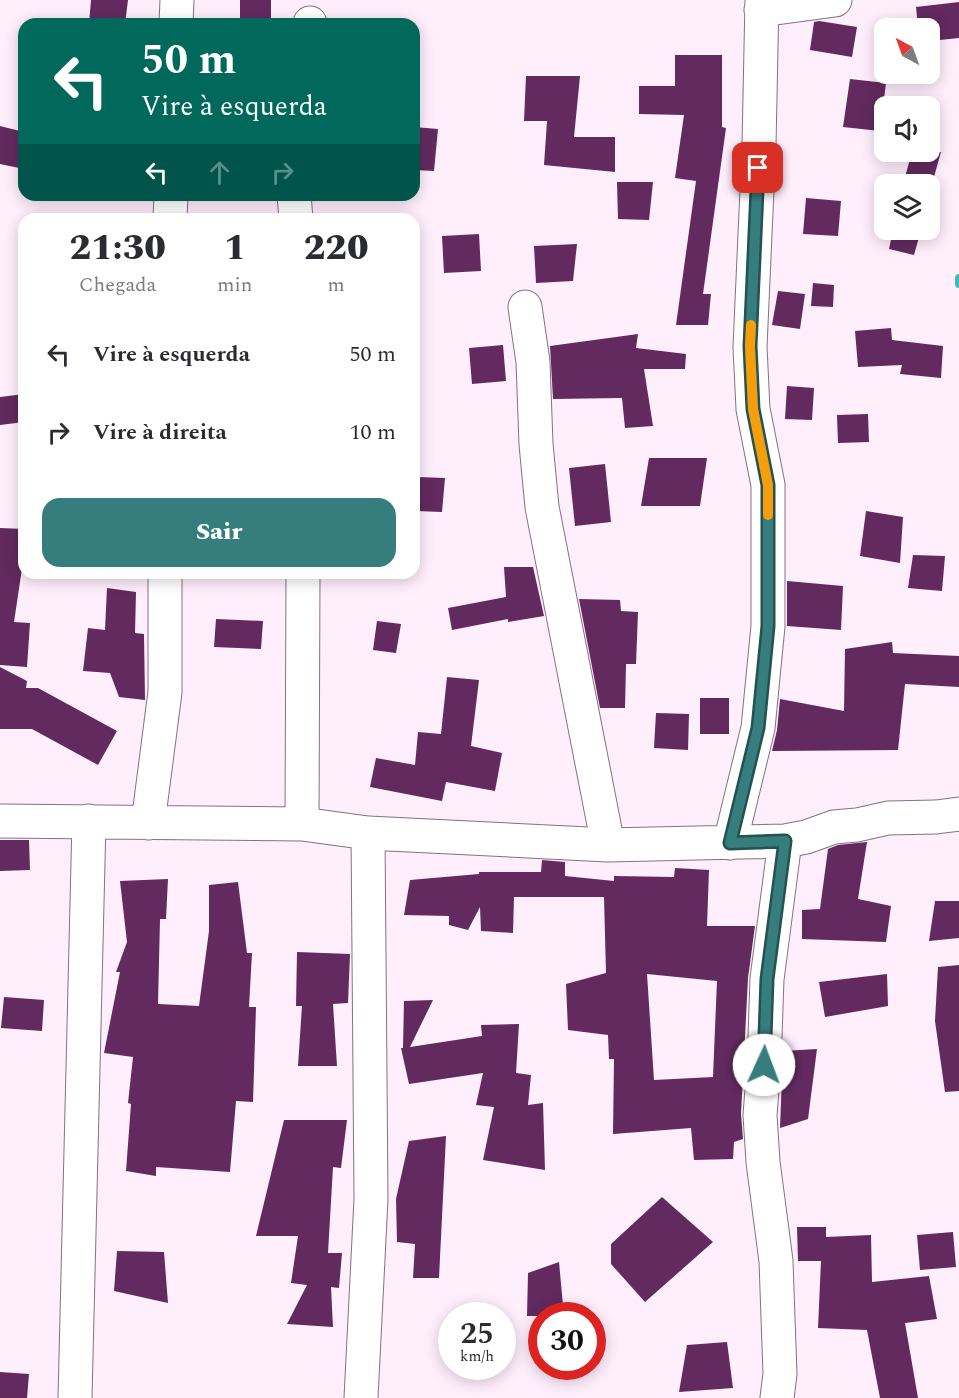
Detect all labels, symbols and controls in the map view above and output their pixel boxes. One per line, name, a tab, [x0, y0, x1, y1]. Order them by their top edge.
north arrow	[874, 18, 940, 84]
map controls	[874, 18, 940, 240]
text: 50 m	[141, 29, 236, 92]
icon: left	[42, 42, 120, 120]
text: Vire à esquerda	[141, 86, 327, 128]
button: sound	[874, 96, 940, 162]
pin	[732, 142, 783, 193]
icon: arrive	[741, 151, 774, 184]
icon: left	[140, 156, 173, 189]
icon: ahead	[203, 156, 236, 189]
icon: right	[266, 156, 299, 189]
button: layers	[874, 174, 940, 240]
text: 21:30	[69, 221, 166, 276]
text: 1	[224, 221, 246, 276]
text: 220	[304, 221, 369, 276]
text: Chegada	[79, 270, 156, 300]
text: min	[217, 270, 252, 300]
text: m	[328, 270, 345, 300]
icon: left	[42, 338, 75, 371]
text: Vire à esquerda	[93, 338, 250, 371]
text: 50 m	[350, 338, 396, 371]
icon: right	[42, 416, 75, 449]
text: Vire à direita	[93, 416, 227, 449]
text: 10 m	[350, 416, 396, 449]
button: Sair	[42, 498, 396, 567]
position arrow	[732, 1033, 796, 1097]
speed limit sign: 30	[528, 1302, 606, 1380]
text: 25	[460, 1311, 494, 1357]
text: km/h	[460, 1345, 494, 1368]

